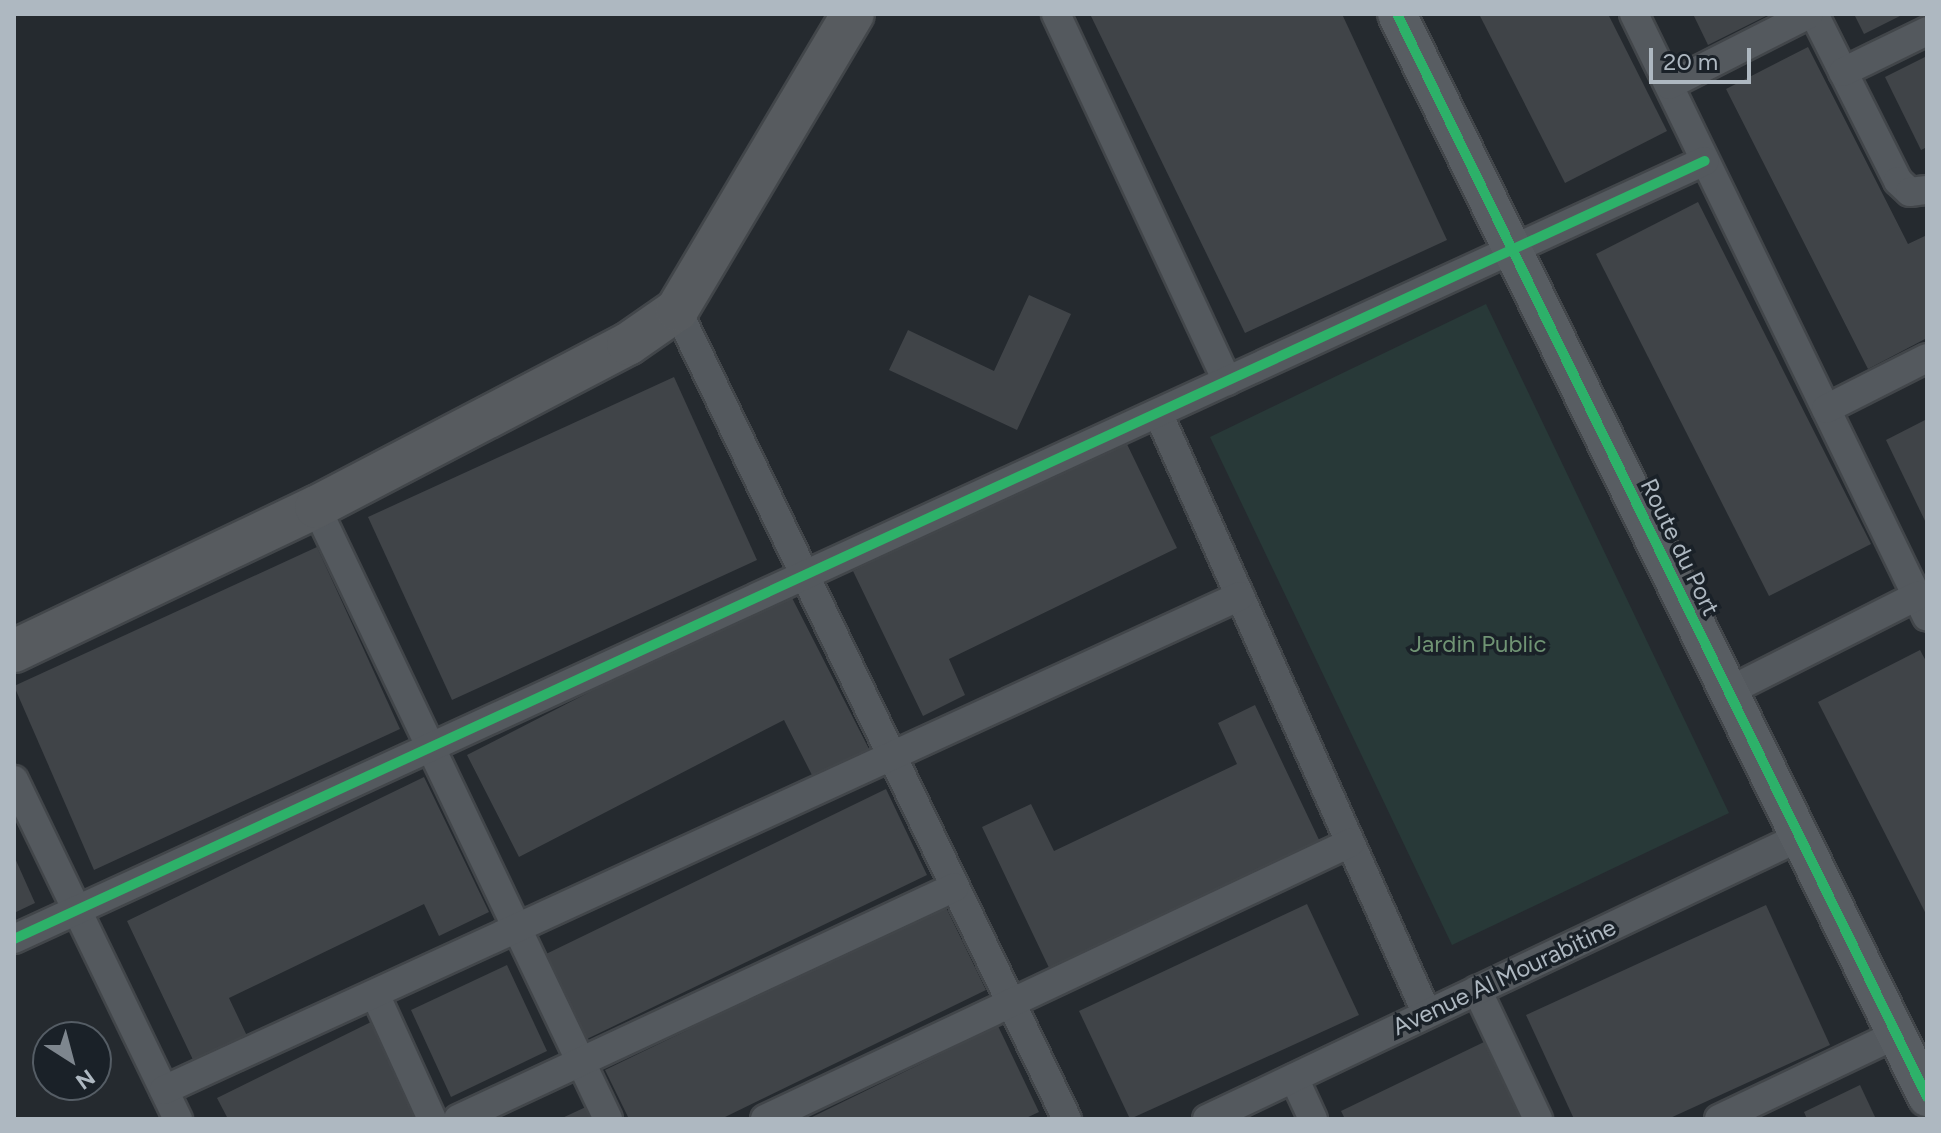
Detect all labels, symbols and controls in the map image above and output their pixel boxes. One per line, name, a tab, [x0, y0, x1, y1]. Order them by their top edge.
scale bar	[1653, 32, 1755, 82]
text: 20 m	[1663, 47, 1718, 76]
street label: Route du Port	[1635, 474, 1725, 620]
park label: Jardin Public	[1410, 630, 1546, 658]
street label: Avenue Al Mourabitine	[1388, 913, 1620, 1041]
north arrow	[32, 1021, 112, 1101]
text: N	[70, 1063, 100, 1095]

